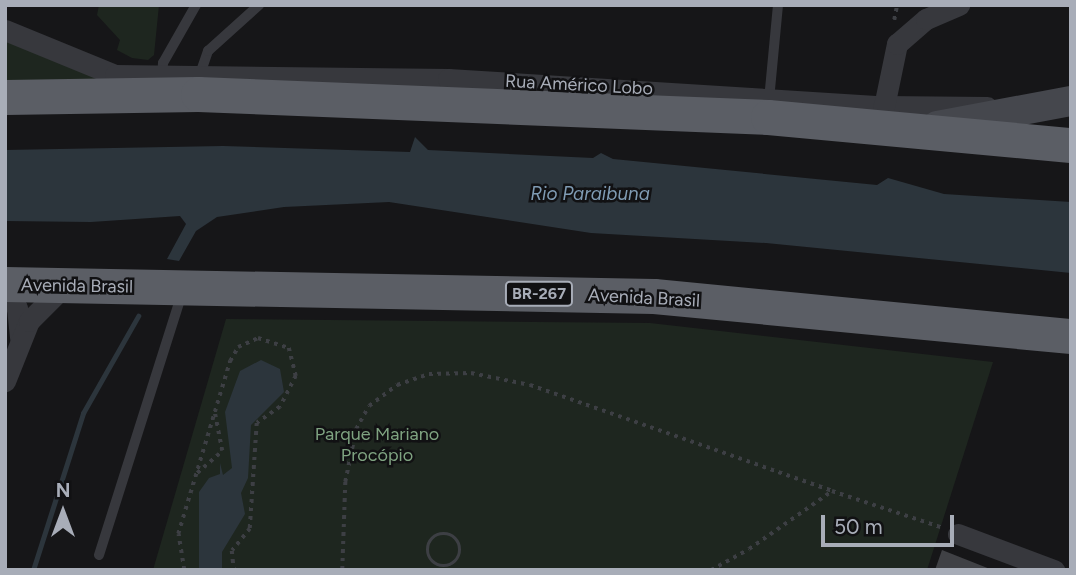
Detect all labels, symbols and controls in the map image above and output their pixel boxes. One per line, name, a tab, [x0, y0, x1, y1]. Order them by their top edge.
street label: Rua Américo Lobo	[505, 70, 653, 100]
water label: Rio Paraibuna	[530, 183, 650, 205]
street label: Avenida Brasil	[21, 274, 133, 298]
road number: BR-267	[504, 282, 574, 306]
street label: Avenida Brasil	[587, 284, 701, 312]
park label: Parque Mariano Procópio	[315, 424, 439, 466]
north arrow	[28, 477, 98, 547]
text: N	[56, 479, 70, 502]
scale bar	[824, 502, 957, 546]
text: 50 m	[834, 514, 883, 539]

